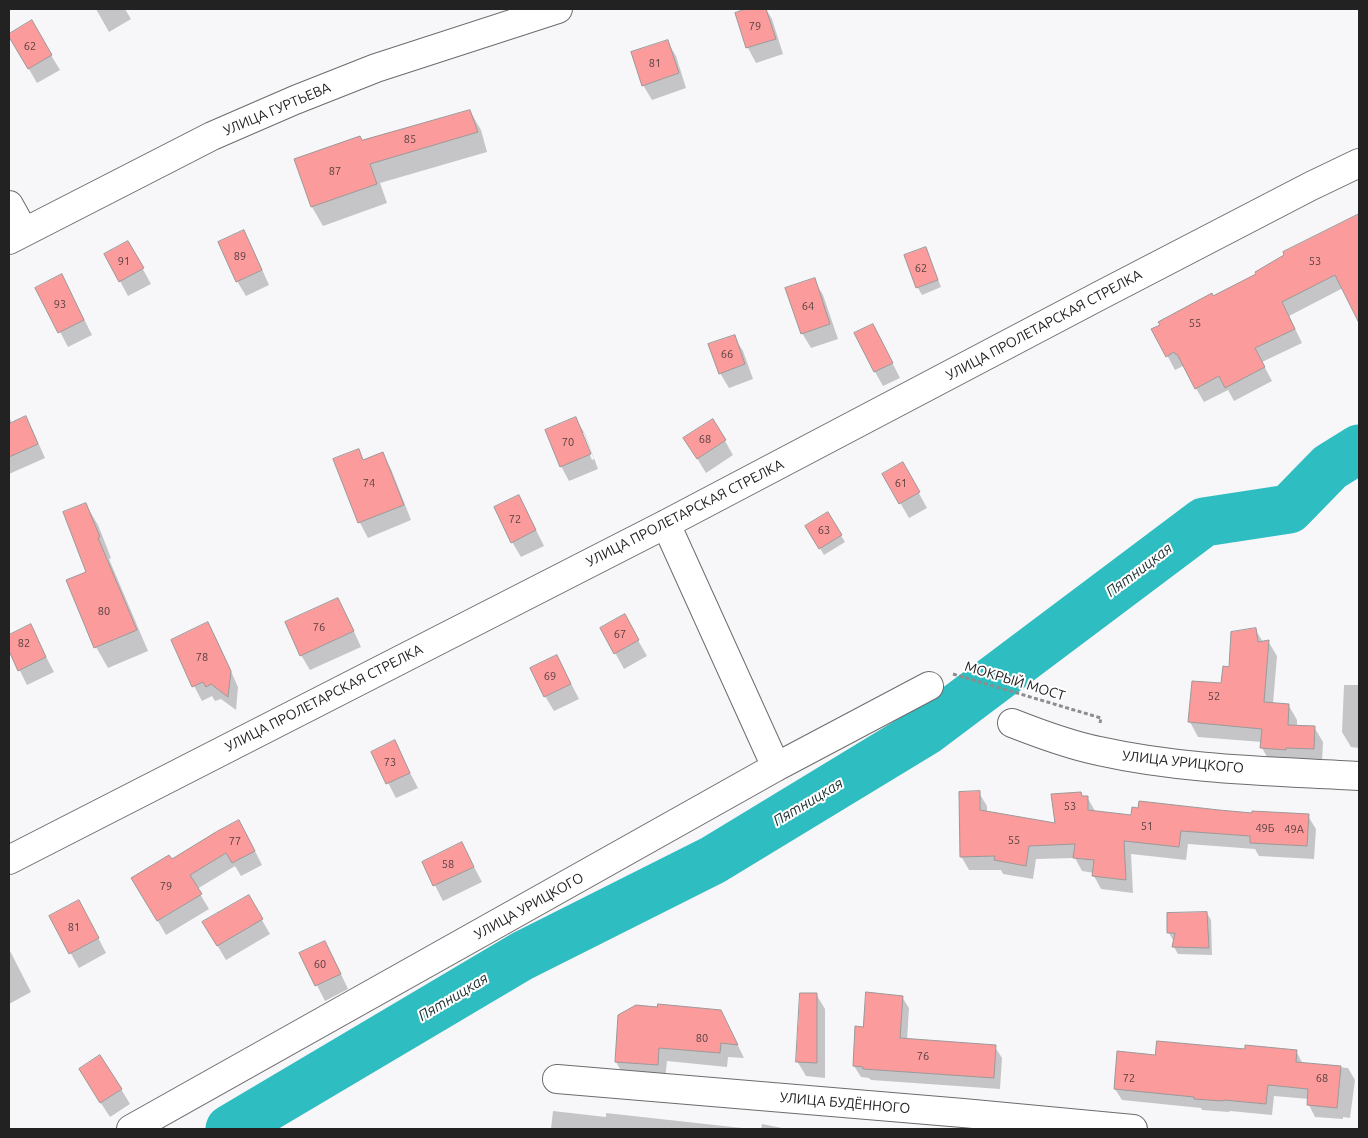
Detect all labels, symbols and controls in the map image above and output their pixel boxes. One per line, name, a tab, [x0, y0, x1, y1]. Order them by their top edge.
house number: 79	[749, 19, 761, 33]
house number: 62	[24, 39, 36, 53]
house number: 81	[649, 56, 661, 70]
street label: УЛИЦА ГУРТЬЕВА	[221, 79, 333, 139]
house number: 85	[404, 132, 416, 146]
house number: 87	[329, 164, 341, 178]
house number: 89	[234, 249, 246, 263]
house number: 91	[118, 254, 130, 268]
house number: 53	[1309, 254, 1321, 268]
house number: 62	[915, 261, 927, 275]
street label: УЛИЦА ПРОЛЕТАРСКАЯ СТРЕЛКА	[943, 266, 1145, 384]
house number: 93	[54, 297, 66, 311]
house number: 64	[802, 299, 814, 313]
house number: 55	[1189, 316, 1201, 330]
house number: 66	[721, 347, 733, 361]
house number: 68	[699, 432, 711, 446]
house number: 70	[562, 435, 574, 449]
street label: УЛИЦА ПРОЛЕТАРСКАЯ СТРЕЛКА	[583, 456, 787, 570]
house number: 74	[363, 476, 375, 490]
house number: 61	[895, 476, 907, 490]
house number: 72	[509, 512, 521, 526]
house number: 63	[818, 523, 830, 537]
water label: Пятницкая	[1102, 539, 1176, 601]
house number: 80	[98, 604, 110, 618]
house number: 76	[313, 620, 325, 634]
house number: 67	[614, 627, 626, 641]
house number: 82	[18, 636, 30, 650]
street label: УЛИЦА ПРОЛЕТАРСКАЯ СТРЕЛКА	[222, 641, 426, 755]
house number: 78	[196, 650, 208, 664]
street label: МОКРЫЙ МОСТ	[963, 658, 1067, 704]
house number: 69	[544, 669, 556, 683]
house number: 52	[1208, 689, 1220, 703]
street label: УЛИЦА УРИЦКОГО	[1121, 747, 1245, 777]
house number: 73	[384, 755, 396, 769]
water label: Пятницкая	[770, 774, 846, 830]
house number: 53	[1064, 799, 1076, 813]
house number: 51	[1141, 819, 1153, 833]
house number: 49Б	[1255, 821, 1275, 835]
house number: 49А	[1284, 822, 1304, 836]
house number: 55	[1008, 833, 1020, 847]
house number: 77	[229, 834, 241, 848]
house number: 58	[442, 857, 454, 871]
street label: УЛИЦА УРИЦКОГО	[472, 869, 586, 943]
house number: 79	[160, 879, 172, 893]
house number: 81	[68, 920, 80, 934]
house number: 60	[314, 957, 326, 971]
water label: Пятницкая	[415, 969, 491, 1025]
house number: 80	[696, 1031, 708, 1045]
house number: 76	[917, 1049, 929, 1063]
house number: 72	[1123, 1071, 1135, 1085]
house number: 68	[1316, 1071, 1328, 1085]
street label: УЛИЦА БУДЁННОГО	[779, 1089, 911, 1117]

